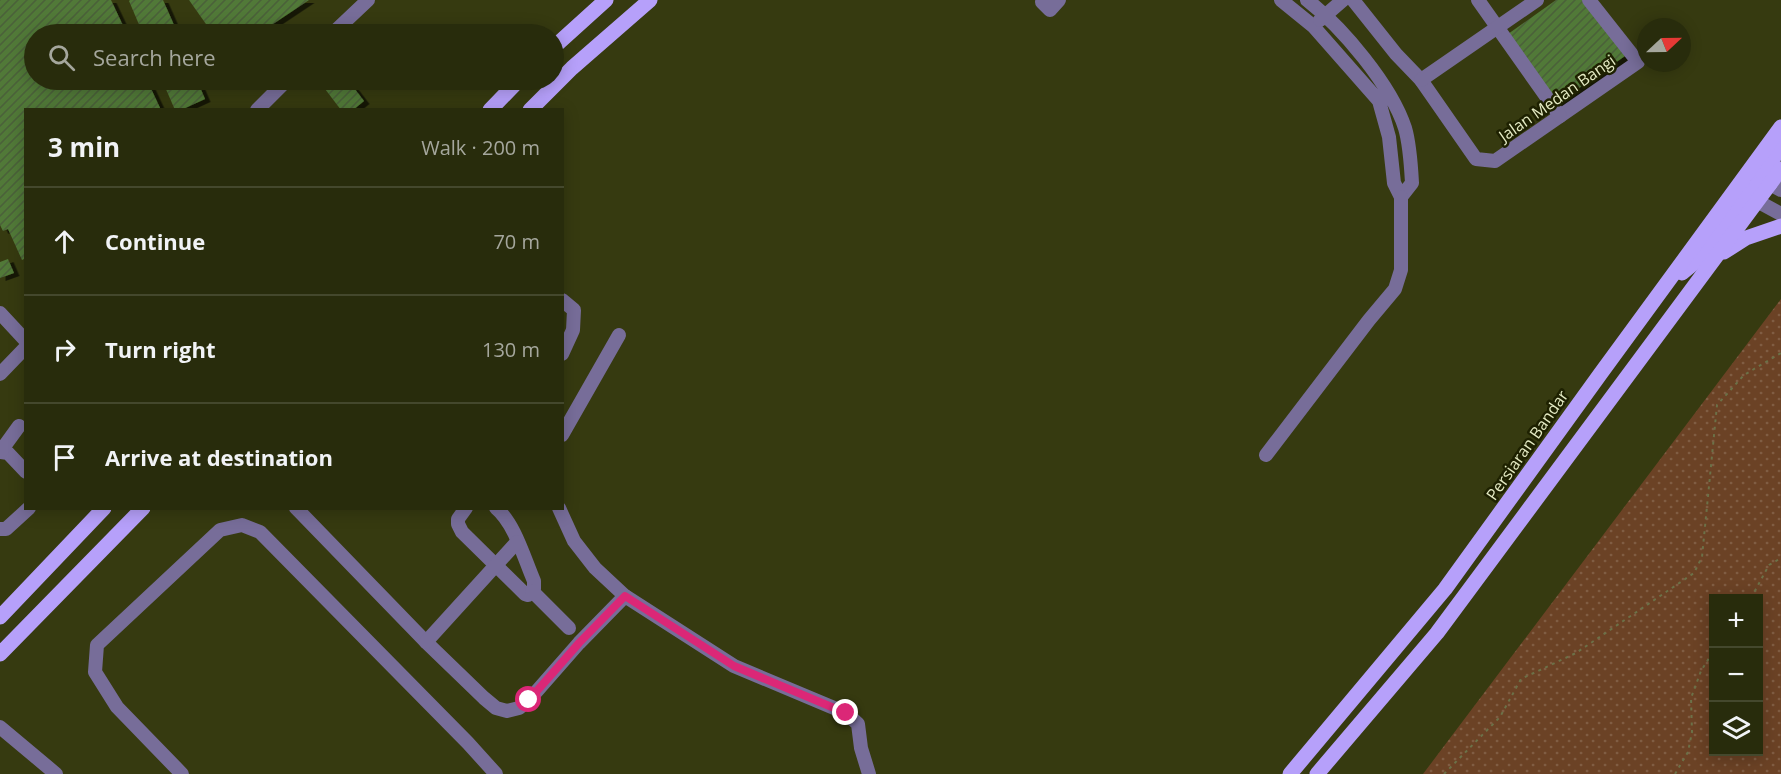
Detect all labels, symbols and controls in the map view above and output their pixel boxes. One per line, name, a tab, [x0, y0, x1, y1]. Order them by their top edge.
north arrow	[1637, 18, 1691, 72]
search box	[24, 24, 564, 90]
icon: search	[45, 41, 78, 74]
text: Search here	[93, 42, 216, 72]
street label: Jalan Medan Bangi	[1493, 49, 1620, 148]
text: 3 min	[48, 129, 120, 165]
text: Walk · 200 m	[421, 134, 540, 161]
icon: ahead	[48, 225, 81, 258]
text: Continue	[105, 226, 205, 256]
text: 70 m	[493, 228, 540, 255]
icon: right	[48, 333, 81, 366]
text: Turn right	[105, 334, 216, 364]
text: 130 m	[482, 336, 540, 363]
street label: Persiaran Bandar	[1481, 385, 1573, 504]
icon: arrive	[48, 441, 81, 474]
text: Arrive at destination	[105, 442, 333, 472]
map controls	[1709, 594, 1763, 756]
button: +	[1709, 594, 1763, 648]
button: −	[1709, 648, 1763, 702]
route start	[515, 686, 541, 712]
route end	[832, 699, 858, 725]
button: layers	[1709, 702, 1763, 756]

